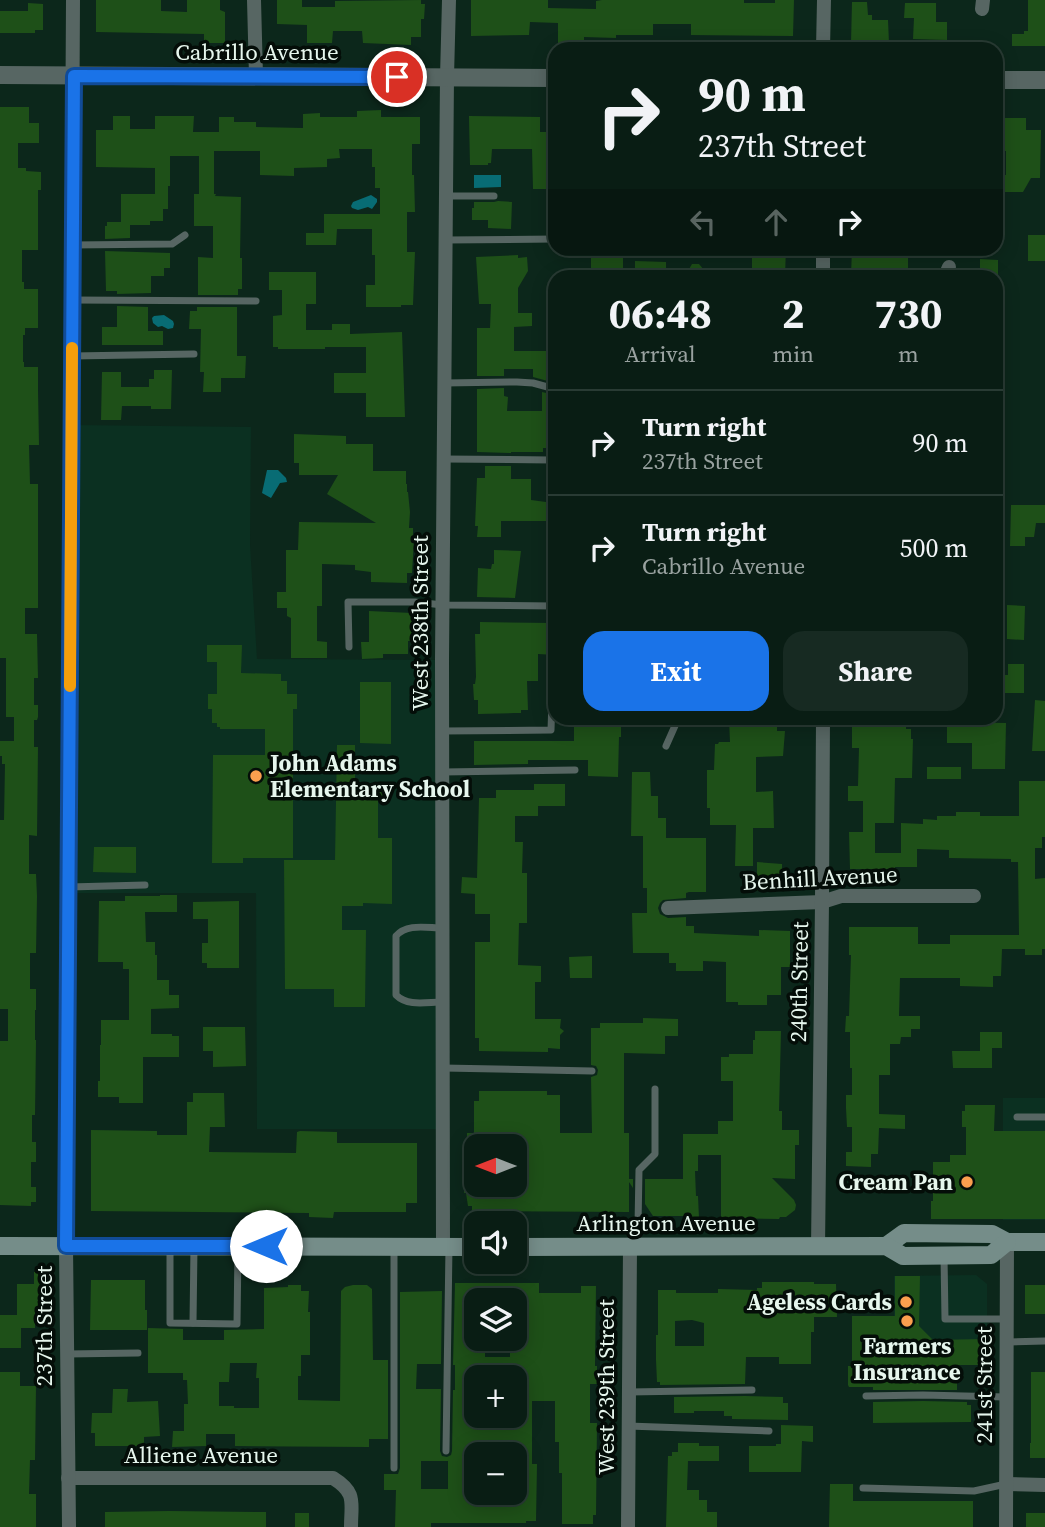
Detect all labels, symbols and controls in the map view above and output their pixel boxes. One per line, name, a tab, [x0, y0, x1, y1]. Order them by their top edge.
street label: Cabrillo Avenue	[175, 36, 339, 68]
pin	[367, 47, 427, 107]
icon: arrive	[378, 58, 416, 96]
text: 90 m	[698, 60, 806, 127]
icon: right	[583, 70, 674, 161]
text: 237th Street	[698, 124, 866, 168]
icon: left	[684, 203, 722, 241]
icon: ahead	[757, 203, 795, 241]
icon: right	[830, 203, 868, 241]
text: 06:48	[608, 284, 712, 342]
text: 2	[782, 284, 805, 342]
text: 730	[874, 284, 943, 342]
text: Arrival	[625, 338, 696, 370]
text: min	[772, 338, 814, 370]
text: m	[898, 338, 919, 370]
text: Turn right	[642, 409, 766, 445]
icon: right	[583, 424, 621, 462]
text: 90 m	[913, 425, 968, 461]
text: 237th Street	[642, 445, 763, 477]
text: Turn right	[642, 514, 766, 550]
icon: right	[583, 529, 621, 567]
text: 500 m	[900, 530, 968, 566]
street label: West 238th Street	[404, 535, 436, 711]
text: Cabrillo Avenue	[642, 550, 805, 582]
button: Exit	[583, 631, 769, 711]
button: Share	[783, 631, 968, 711]
place label: John Adams Elementary School	[268, 747, 470, 805]
marker: John Adams Elementary School	[248, 768, 264, 784]
street label: Benhill Avenue	[742, 858, 898, 898]
street label: 240th Street	[782, 921, 816, 1043]
north arrow	[464, 1134, 527, 1197]
map controls	[464, 1134, 527, 1505]
place label: Cream Pan	[838, 1166, 953, 1198]
marker: Cream Pan	[959, 1174, 975, 1190]
street label: Arlington Avenue	[576, 1207, 756, 1239]
position arrow	[229, 1209, 303, 1283]
button: sound	[464, 1211, 527, 1274]
street label: 237th Street	[28, 1265, 60, 1386]
place label: Ageless Cards	[747, 1286, 892, 1318]
button: layers	[464, 1288, 527, 1351]
marker: Ageless Cards	[898, 1294, 914, 1310]
street label: West 239th Street	[590, 1299, 622, 1475]
marker: Farmers Insurance	[899, 1313, 915, 1329]
street label: 241st Street	[968, 1326, 1000, 1443]
place label: Farmers Insurance	[853, 1330, 961, 1388]
button: +	[464, 1365, 527, 1428]
street label: Alliene Avenue	[124, 1439, 278, 1471]
button: −	[464, 1442, 527, 1505]

